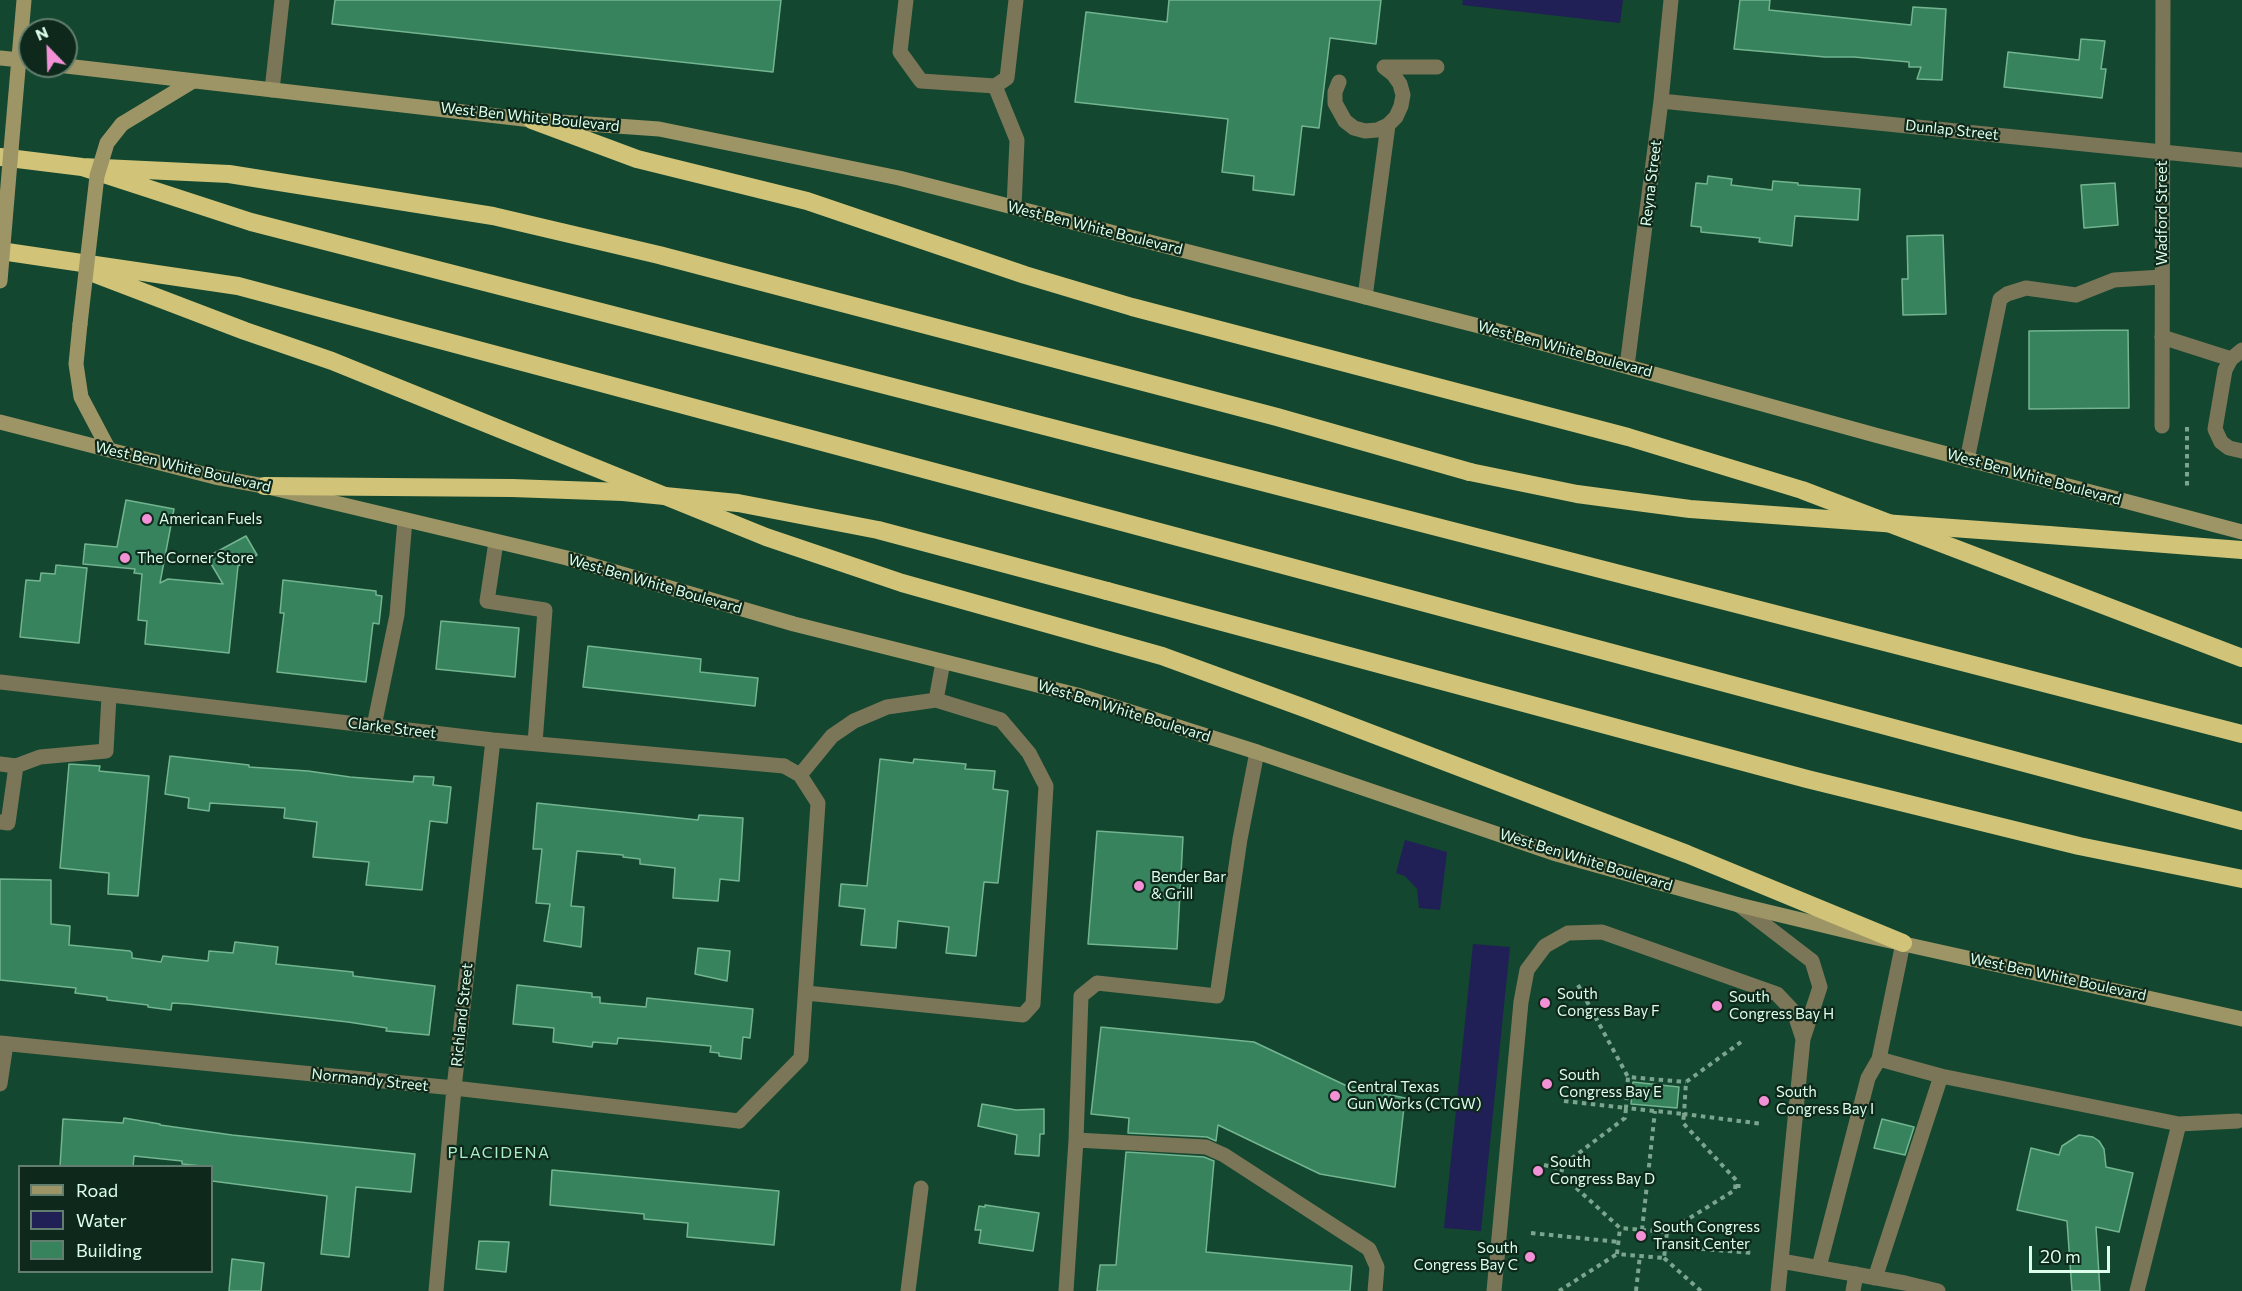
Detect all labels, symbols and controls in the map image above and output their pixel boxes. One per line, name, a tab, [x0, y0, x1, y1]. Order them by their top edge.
north arrow	[18, 18, 78, 78]
text: N	[32, 22, 51, 44]
street label: West Ben White Boulevard	[440, 99, 620, 135]
street label: Dunlap Street	[1904, 116, 2000, 144]
street label: Reyna Street	[1637, 139, 1665, 227]
street label: Wadford Street	[2153, 160, 2171, 266]
street label: West Ben White Boulevard	[1006, 198, 1184, 258]
street label: West Ben White Boulevard	[1476, 317, 1654, 381]
street label: West Ben White Boulevard	[93, 438, 273, 496]
street label: West Ben White Boulevard	[1945, 445, 2123, 509]
place label: American Fuels	[159, 510, 262, 528]
marker: American Fuels	[140, 512, 154, 526]
place label: The Corner Store	[137, 549, 254, 567]
marker: The Corner Store	[118, 551, 132, 565]
street label: West Ben White Boulevard	[566, 551, 744, 617]
street label: West Ben White Boulevard	[1035, 676, 1213, 746]
street label: Clarke Street	[347, 714, 437, 742]
street label: West Ben White Boulevard	[1497, 825, 1675, 895]
place label: Bender Bar & Grill	[1151, 868, 1226, 903]
marker: Bender Bar & Grill	[1132, 879, 1146, 893]
street label: West Ben White Boulevard	[1968, 949, 2148, 1005]
street label: Richland Street	[448, 962, 476, 1068]
place label: South Congress Bay F	[1557, 985, 1660, 1020]
place label: South Congress Bay H	[1729, 988, 1834, 1023]
marker: South Congress Bay F	[1538, 996, 1552, 1010]
marker: South Congress Bay H	[1710, 999, 1724, 1013]
street label: Normandy Street	[311, 1065, 429, 1095]
place label: South Congress Bay E	[1559, 1066, 1662, 1101]
marker: South Congress Bay E	[1540, 1077, 1554, 1091]
place label: Central Texas Gun Works (CTGW)	[1347, 1078, 1482, 1113]
place label: South Congress Bay I	[1776, 1083, 1874, 1118]
marker: Central Texas Gun Works (CTGW)	[1328, 1089, 1342, 1103]
marker: South Congress Bay I	[1757, 1094, 1771, 1108]
district label: PLACIDENA	[447, 1143, 551, 1163]
place label: South Congress Bay D	[1550, 1153, 1655, 1188]
marker: South Congress Bay D	[1531, 1164, 1545, 1178]
legend	[18, 1165, 213, 1273]
text: Road	[76, 1179, 118, 1201]
text: Water	[76, 1209, 127, 1231]
place label: South Congress Transit Center	[1653, 1218, 1760, 1253]
marker: South Congress Transit Center	[1634, 1229, 1648, 1243]
scale bar	[2032, 1234, 2113, 1272]
text: Building	[76, 1239, 142, 1261]
place label: South Congress Bay C	[1414, 1239, 1518, 1274]
text: 20 m	[2040, 1245, 2081, 1267]
marker: South Congress Bay C	[1523, 1250, 1537, 1264]

